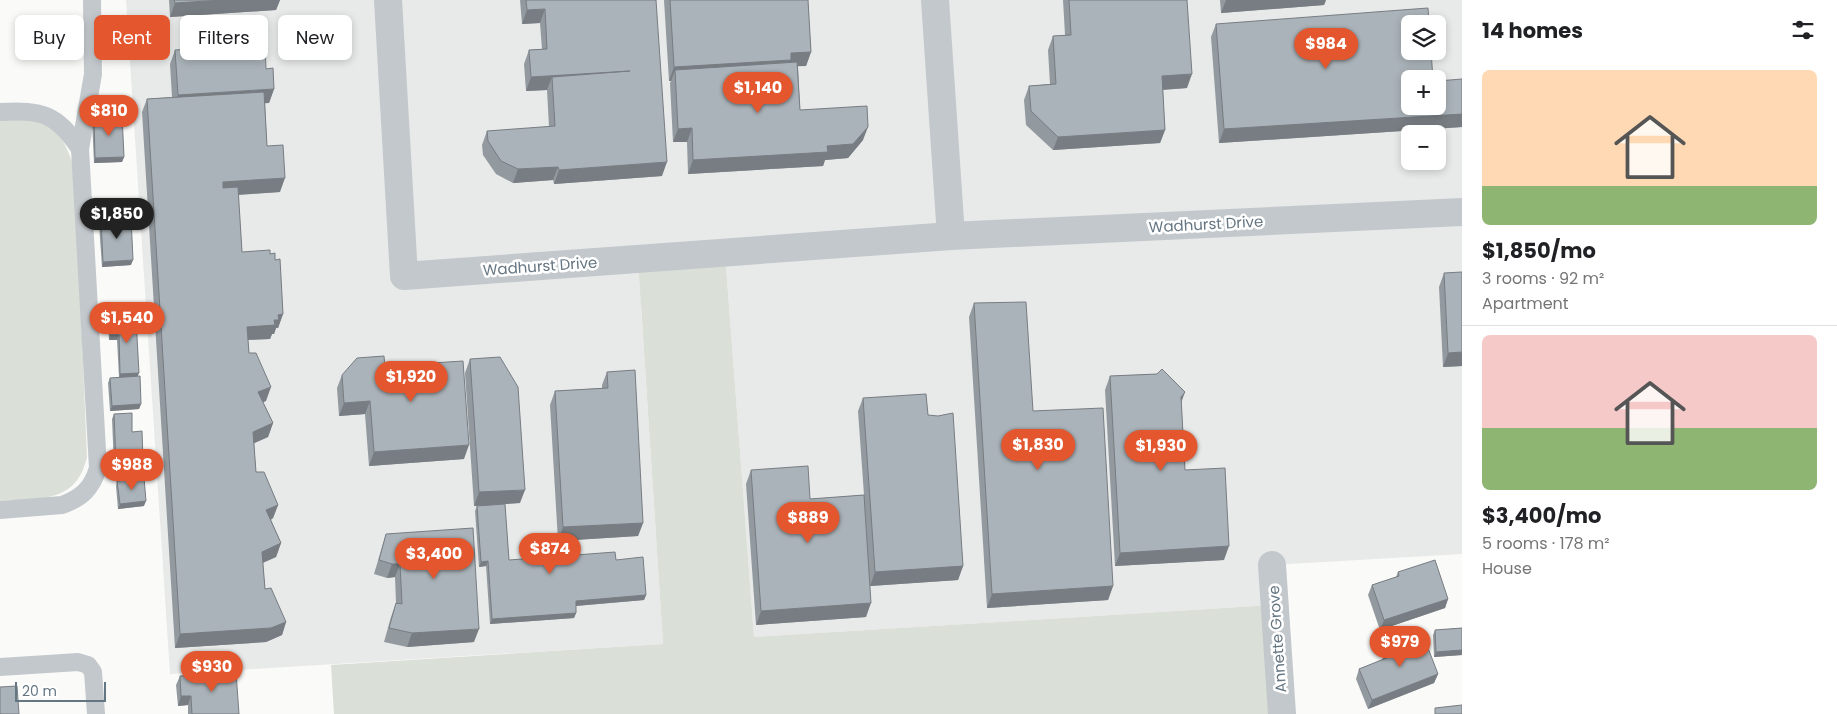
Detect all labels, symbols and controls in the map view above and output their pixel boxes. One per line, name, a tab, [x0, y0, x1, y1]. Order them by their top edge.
chip: Buy	[15, 15, 84, 60]
chip: Rent	[94, 15, 170, 60]
chip: Filters	[180, 15, 268, 60]
chip: New	[278, 15, 352, 60]
map controls	[1401, 15, 1446, 170]
button: layers	[1401, 15, 1446, 60]
text: 14 homes	[1482, 16, 1583, 45]
icon: filters	[1789, 16, 1817, 44]
pin: $984	[1296, 28, 1356, 70]
text: $984	[1305, 32, 1347, 55]
button: +	[1401, 70, 1446, 115]
pin: $1,140	[717, 72, 799, 114]
text: $1,140	[734, 76, 782, 99]
pin: $810	[79, 94, 139, 137]
text: $810	[90, 99, 128, 122]
icon: home	[1605, 102, 1695, 192]
button: −	[1401, 125, 1446, 170]
pin: $1,850	[76, 198, 158, 240]
text: $1,850	[91, 202, 143, 225]
street label: Wadhurst Drive	[1148, 211, 1264, 237]
text: $1,850/mo	[1482, 236, 1596, 265]
street label: Wadhurst Drive	[482, 252, 598, 280]
text: 3 rooms · 92 m²	[1482, 267, 1604, 290]
text: Apartment	[1482, 292, 1569, 315]
pin: $1,540	[86, 302, 168, 344]
text: $1,540	[101, 306, 153, 329]
pin: $1,920	[370, 360, 452, 403]
text: $1,920	[386, 365, 436, 388]
icon: home	[1605, 368, 1695, 458]
pin: $1,830	[997, 428, 1079, 471]
pin: $1,930	[1120, 430, 1202, 472]
text: $1,830	[1012, 433, 1064, 456]
text: $1,930	[1135, 434, 1187, 457]
pin: $988	[102, 448, 162, 491]
text: $988	[111, 453, 153, 476]
text: $3,400/mo	[1482, 501, 1601, 530]
pin: $889	[778, 502, 838, 544]
text: $889	[787, 506, 829, 529]
pin: $874	[520, 532, 580, 575]
text: 5 rooms · 178 m²	[1482, 532, 1610, 555]
text: $874	[530, 537, 570, 560]
pin: $3,400	[393, 538, 475, 580]
text: $3,400	[406, 542, 462, 565]
text: House	[1482, 557, 1532, 580]
street label: Annette Grove	[1263, 585, 1291, 693]
pin: $979	[1370, 626, 1430, 668]
text: $979	[1381, 630, 1419, 653]
pin: $930	[182, 650, 242, 693]
text: $930	[192, 655, 232, 678]
scale bar	[15, 679, 106, 702]
text: 20 m	[22, 681, 57, 701]

